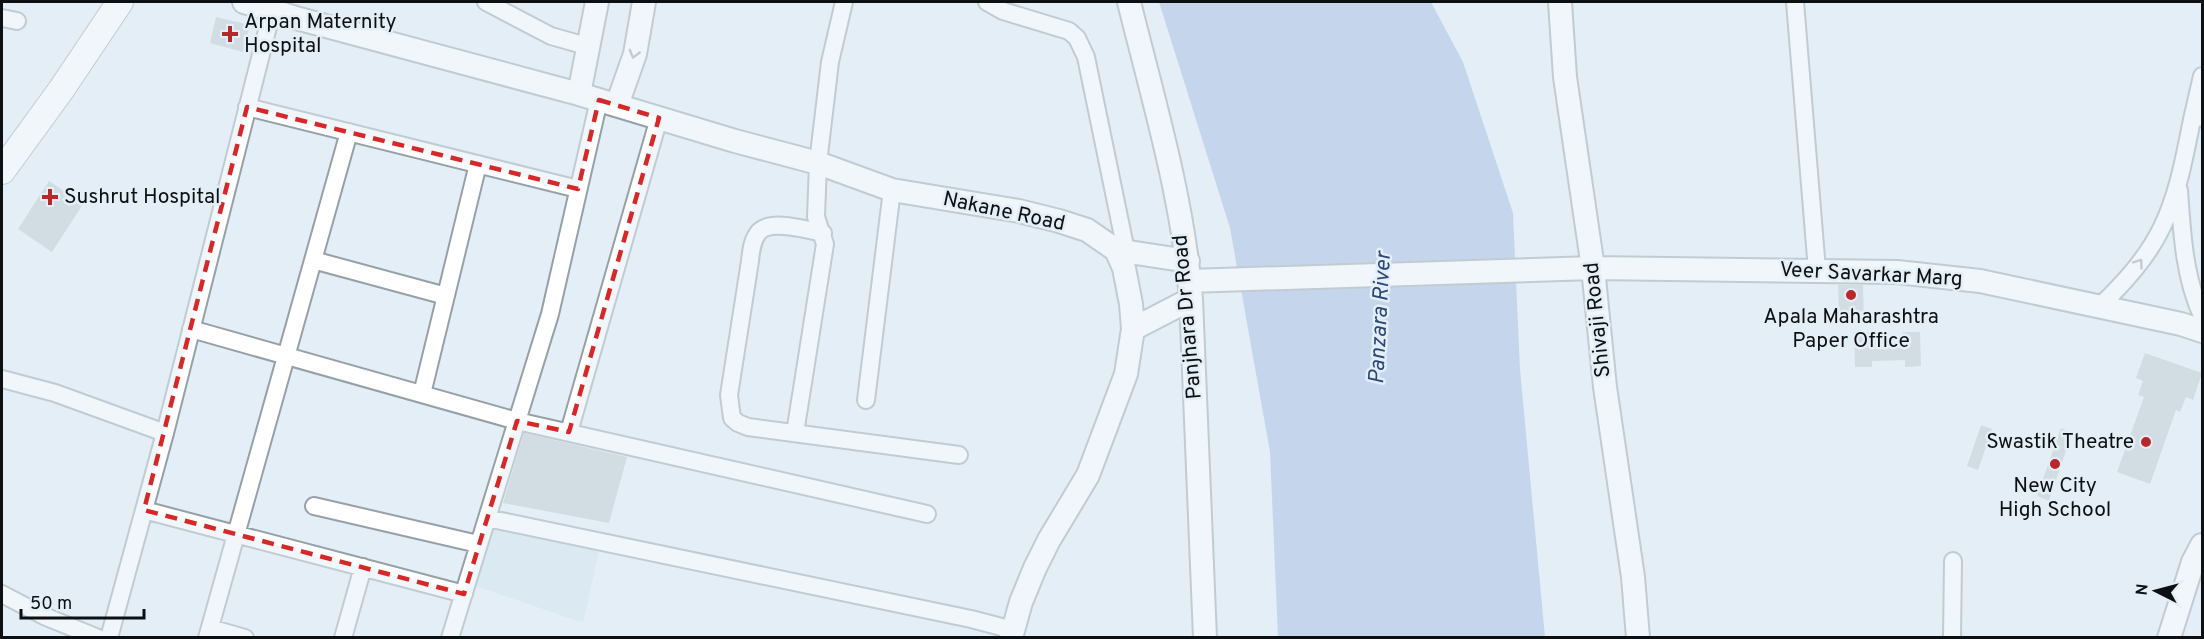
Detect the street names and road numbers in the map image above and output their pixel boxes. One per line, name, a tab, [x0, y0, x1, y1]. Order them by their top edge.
street label: Nakane Road	[940, 186, 1068, 238]
street label: Panjhara Dr Road	[1167, 234, 1209, 400]
street label: Veer Savarkar Marg	[1779, 257, 1963, 293]
street label: Shivaji Road	[1579, 261, 1617, 379]

